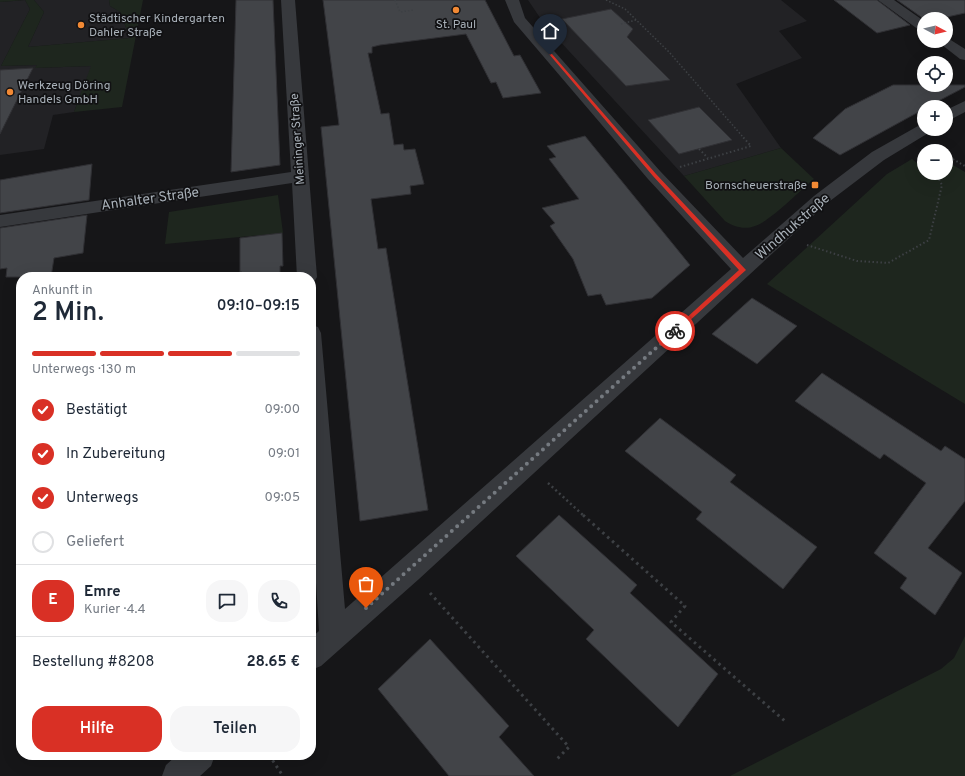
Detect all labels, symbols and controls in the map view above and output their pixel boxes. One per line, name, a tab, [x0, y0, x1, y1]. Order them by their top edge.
marker: St. Paul	[451, 5, 461, 15]
place label: Städtischer Kindergarten Dahler Straße	[89, 11, 225, 41]
north arrow	[917, 12, 953, 48]
map controls	[917, 12, 953, 180]
pin	[533, 14, 567, 55]
place label: St. Paul	[436, 17, 476, 33]
marker: Städtischer Kindergarten Dahler Straße	[76, 20, 86, 30]
icon: home	[539, 20, 561, 42]
button: locate	[917, 56, 953, 92]
place label: Werkzeug Döring Handels GmbH	[18, 78, 111, 108]
marker: Werkzeug Döring Handels GmbH	[5, 87, 15, 97]
street label: Meininger Straße	[287, 93, 309, 185]
button: +	[917, 100, 953, 136]
button: −	[917, 144, 953, 180]
place label: Bornscheuerstraße	[705, 178, 807, 194]
marker: Bornscheuerstraße	[810, 180, 820, 190]
street label: Anhalter Straße	[100, 184, 200, 215]
street label: Windhukstraße	[752, 190, 834, 264]
text: Ankunft in	[32, 283, 93, 299]
text: 2 Min.	[32, 297, 104, 330]
text: 09:10–09:15	[217, 297, 300, 316]
courier	[655, 311, 695, 351]
icon: bike	[664, 320, 686, 342]
text: Unterwegs · 130 m	[32, 362, 136, 378]
icon: check	[32, 399, 54, 421]
text: Bestätigt	[66, 401, 128, 420]
text: 09:00	[264, 402, 300, 418]
icon: check	[32, 443, 54, 465]
text: In Zubereitung	[66, 445, 166, 464]
text: 09:01	[268, 446, 300, 462]
icon: check	[32, 487, 54, 509]
text: Unterwegs	[66, 489, 139, 508]
text: 09:05	[265, 490, 300, 506]
text: Geliefert	[66, 533, 124, 552]
pin	[349, 567, 383, 608]
icon: bag	[355, 573, 377, 595]
button: chat	[206, 580, 248, 622]
button: phone	[258, 580, 300, 622]
text: Emre	[84, 583, 121, 602]
text: E	[48, 591, 58, 610]
text: Kurier · 4.4	[84, 602, 146, 618]
text: Bestellung #8208	[32, 653, 155, 672]
text: 28.65 €	[246, 653, 300, 672]
button: Hilfe	[32, 706, 162, 752]
button: Teilen	[170, 706, 300, 752]

